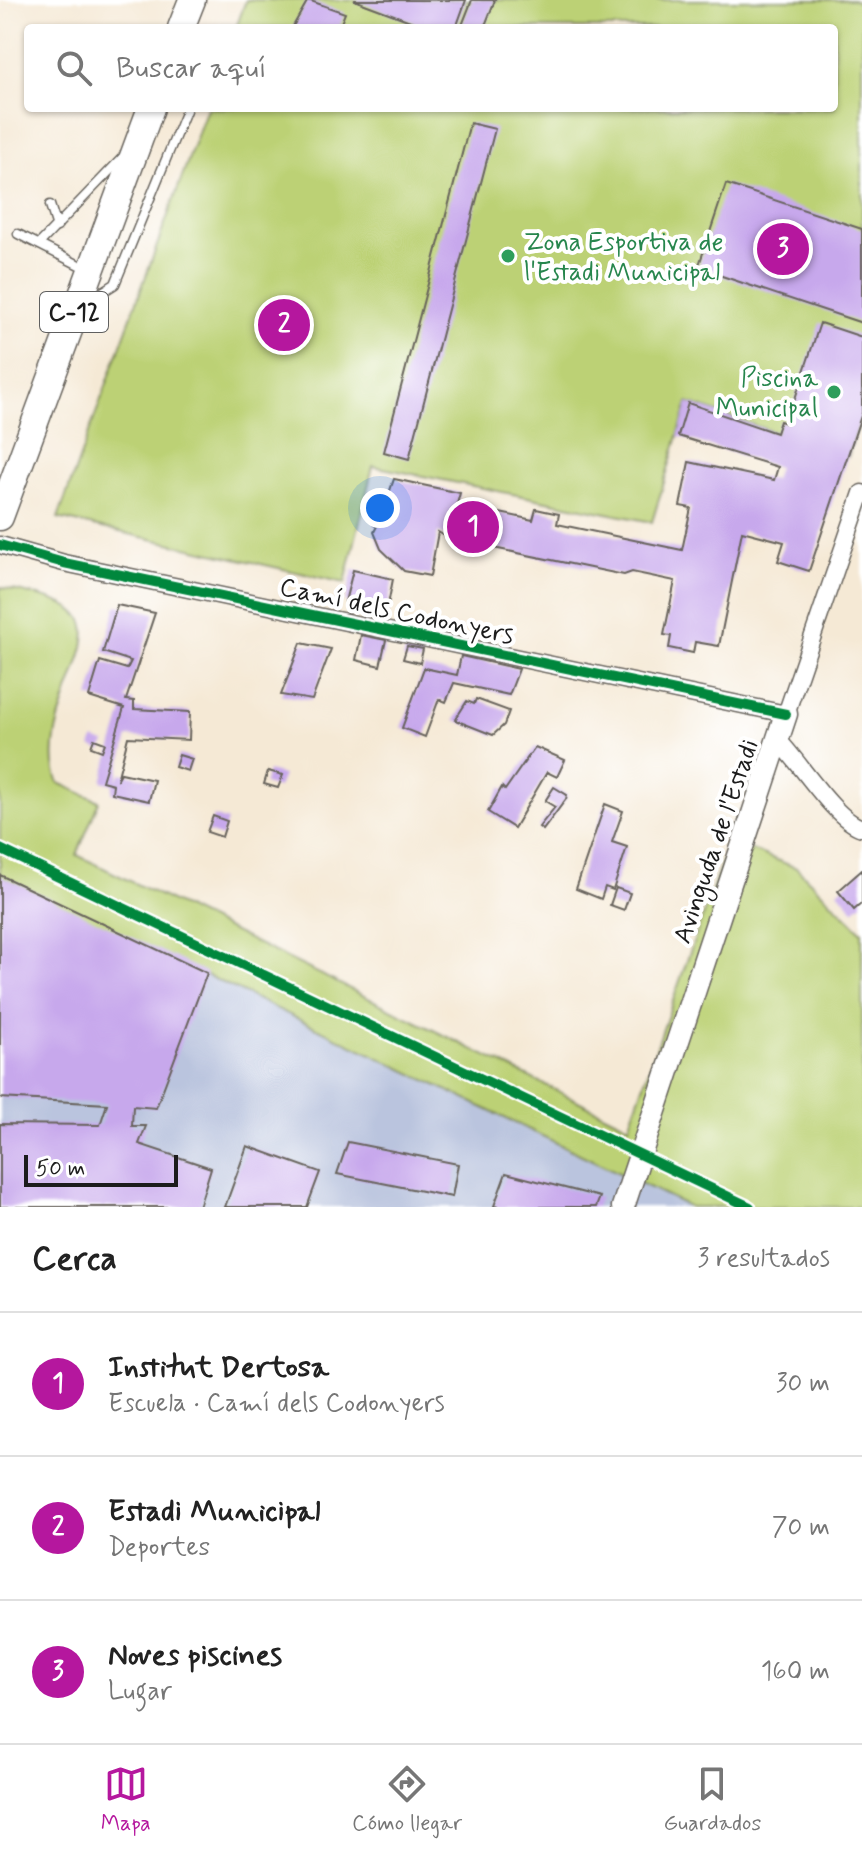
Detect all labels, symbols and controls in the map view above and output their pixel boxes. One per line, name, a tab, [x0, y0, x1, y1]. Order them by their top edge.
search box	[24, 24, 838, 112]
icon: search	[52, 46, 96, 90]
text: Buscar aquí	[116, 49, 267, 88]
pin: 3	[757, 219, 809, 279]
place label: Zona Esportiva de l'Estadi Municipal	[524, 226, 723, 290]
marker: Zona Esportiva de l'Estadi Municipal	[499, 247, 517, 265]
road number: C-12	[40, 292, 108, 332]
pin: 2	[258, 295, 310, 355]
place label: Piscina Municipal	[716, 362, 818, 426]
marker: Piscina Municipal	[825, 383, 843, 401]
your location	[360, 488, 400, 528]
pin: 1	[447, 497, 499, 557]
street label: Camí dels Codonyers	[276, 571, 517, 653]
street label: Avinguda de l'Estadi	[666, 735, 770, 949]
scale bar	[24, 1151, 178, 1187]
text: 50 m	[36, 1155, 85, 1183]
text: Cerca	[32, 1237, 117, 1282]
text: 3 resultados	[698, 1242, 830, 1276]
text: Institut Dertosa	[108, 1348, 329, 1387]
text: 1	[52, 1367, 64, 1401]
text: 30 m	[776, 1367, 830, 1401]
text: Escuela · Camí dels Codonyers	[108, 1387, 445, 1421]
text: Estadi Municipal	[108, 1492, 320, 1531]
text: 2	[52, 1511, 64, 1545]
text: 70 m	[772, 1511, 830, 1545]
text: Deportes	[108, 1531, 210, 1565]
text: Noves piscines	[108, 1636, 282, 1675]
text: 3	[52, 1655, 64, 1689]
text: 160 m	[761, 1655, 830, 1689]
text: Lugar	[108, 1675, 172, 1709]
tab: Mapa	[101, 1762, 151, 1838]
tab: Cómo llegar	[352, 1762, 462, 1838]
tab: Guardados	[664, 1762, 761, 1838]

